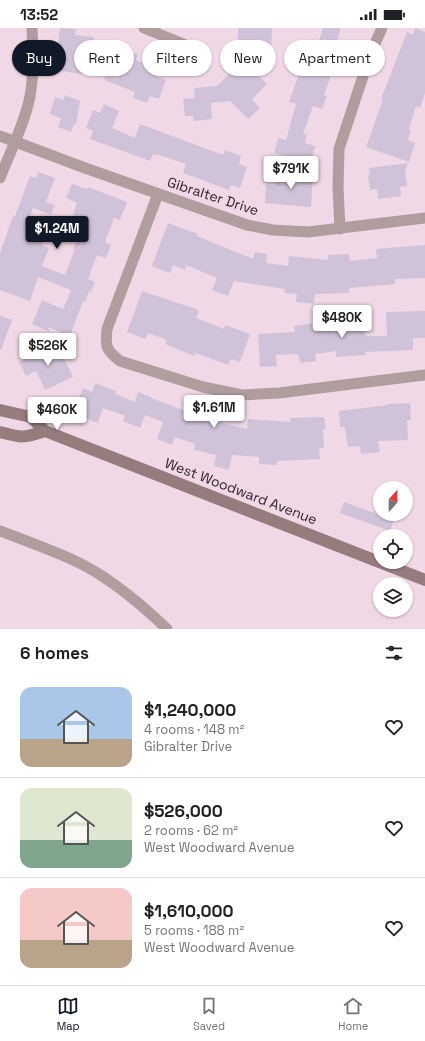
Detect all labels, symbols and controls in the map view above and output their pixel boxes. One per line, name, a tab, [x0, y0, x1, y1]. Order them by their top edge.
text: 13:52	[20, 5, 58, 24]
chip: Buy	[12, 40, 66, 76]
chip: Rent	[74, 40, 134, 76]
chip: Filters	[142, 40, 212, 76]
chip: New	[220, 40, 276, 76]
chip: Apartment	[284, 40, 385, 76]
pin: $791K	[263, 156, 319, 190]
text: $791K	[272, 160, 310, 177]
street label: Gibralter Drive	[165, 173, 261, 219]
pin: $1.24M	[24, 216, 90, 250]
text: $1.24M	[35, 220, 79, 237]
pin: $480K	[314, 305, 370, 339]
text: $480K	[322, 309, 362, 326]
pin: $526K	[20, 333, 76, 367]
text: $526K	[28, 337, 68, 354]
pin: $1.61M	[181, 395, 247, 429]
pin: $460K	[29, 397, 85, 431]
text: $1.61M	[193, 399, 235, 416]
text: $460K	[37, 401, 77, 418]
street label: West Woodward Avenue	[162, 454, 320, 528]
north arrow	[373, 481, 413, 521]
map controls	[373, 481, 413, 617]
button: locate	[373, 529, 413, 569]
button: layers	[373, 577, 413, 617]
text: 6 homes	[20, 642, 89, 664]
icon: filters	[383, 642, 405, 664]
text: $1,240,000	[144, 699, 236, 721]
icon: home	[52, 703, 100, 751]
icon: heart	[383, 716, 405, 738]
text: 4 rooms · 148 m²	[144, 721, 244, 738]
text: Gibralter Drive	[144, 738, 232, 755]
text: $526,000	[144, 800, 223, 822]
icon: home	[52, 804, 100, 852]
icon: heart	[383, 817, 405, 839]
text: 2 rooms · 62 m²	[144, 822, 238, 839]
text: West Woodward Avenue	[144, 839, 294, 856]
text: $1,610,000	[144, 900, 234, 922]
icon: home	[52, 904, 100, 952]
icon: heart	[383, 917, 405, 939]
text: 5 rooms · 188 m²	[144, 922, 244, 939]
text: West Woodward Avenue	[144, 939, 294, 956]
tab: Map	[57, 995, 80, 1033]
tab: Saved	[193, 995, 225, 1033]
tab: Home	[338, 995, 368, 1033]

